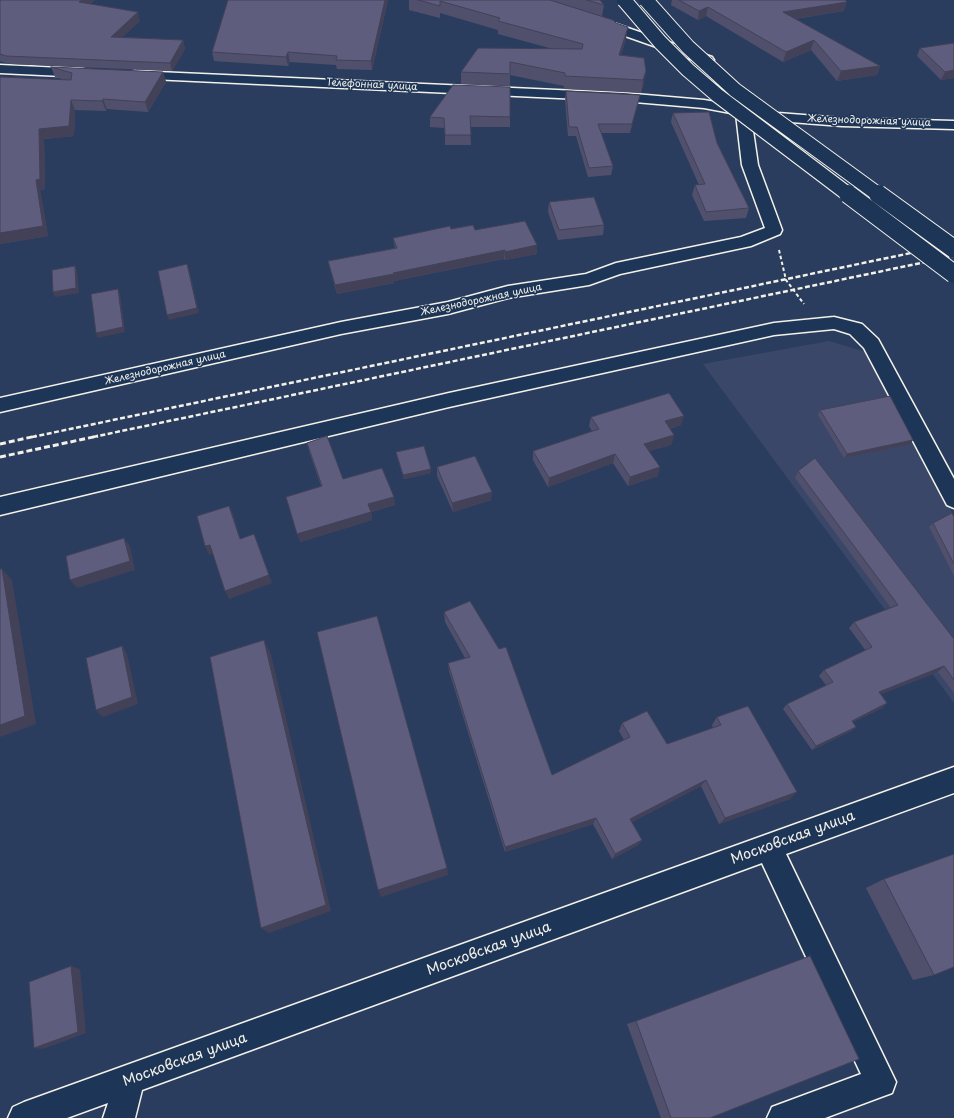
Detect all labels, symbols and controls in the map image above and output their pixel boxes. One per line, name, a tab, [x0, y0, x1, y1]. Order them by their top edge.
street label: Телефонная улица	[326, 77, 418, 93]
street label: Железнодорожная улица	[807, 113, 931, 129]
street label: Железнодорожная улица	[419, 281, 543, 319]
street label: Железнодорожная улица	[103, 348, 227, 388]
street label: Московская улица	[729, 808, 857, 868]
street label: Московская улица	[425, 919, 553, 979]
street label: Московская улица	[121, 1030, 249, 1090]

